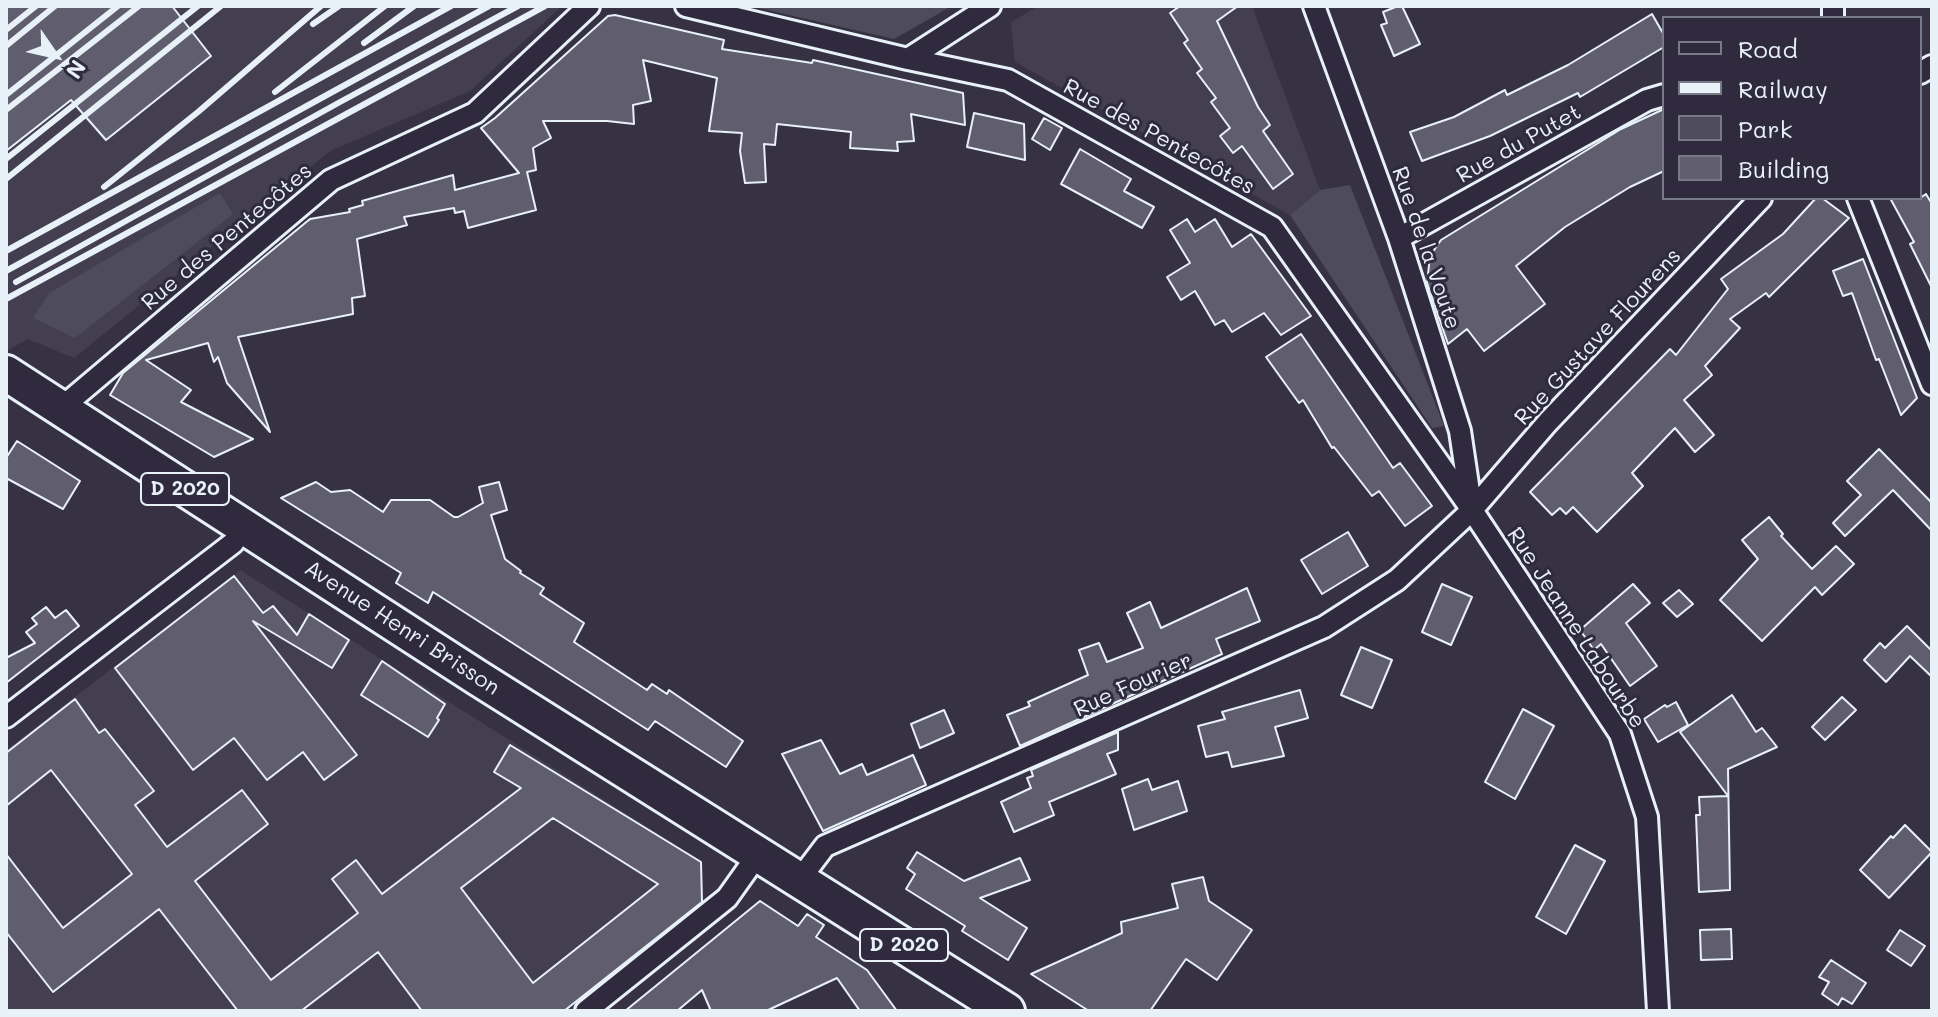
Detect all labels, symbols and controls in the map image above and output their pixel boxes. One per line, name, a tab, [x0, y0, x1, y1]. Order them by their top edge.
north arrow	[16, 16, 96, 96]
legend	[1662, 16, 1922, 200]
text: Road	[1738, 33, 1798, 64]
text: N	[60, 55, 93, 85]
street label: Rue des Pentecôtes	[1059, 73, 1259, 201]
text: Railway	[1738, 73, 1828, 104]
street label: Rue du Putet	[1452, 99, 1586, 189]
text: Park	[1738, 113, 1792, 144]
text: Building	[1738, 153, 1829, 184]
street label: Rue des Pentecôtes	[136, 158, 318, 316]
street label: Rue de la Voute	[1386, 163, 1466, 333]
street label: Rue Gustave Flourens	[1509, 243, 1687, 431]
road number: D 2020	[141, 473, 229, 505]
street label: Rue Jeanne Labourbe	[1501, 523, 1651, 733]
street label: Avenue Henri Brisson	[299, 555, 505, 701]
street label: Rue Fourier	[1070, 647, 1196, 723]
road number: D 2020	[860, 929, 948, 961]

